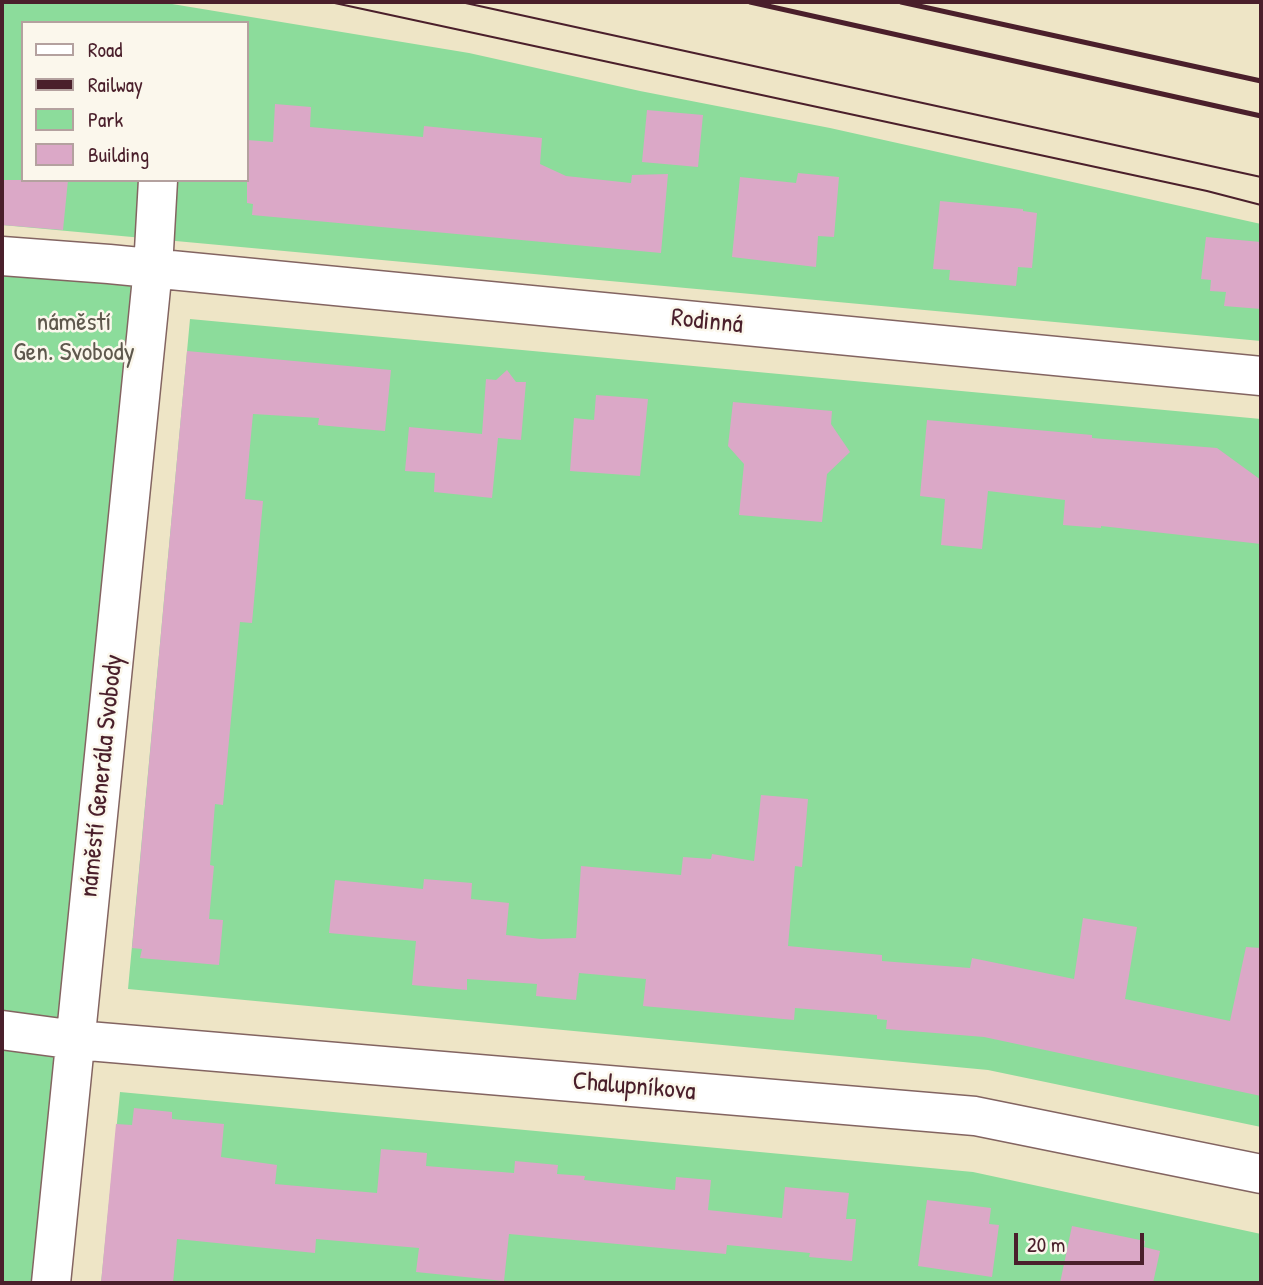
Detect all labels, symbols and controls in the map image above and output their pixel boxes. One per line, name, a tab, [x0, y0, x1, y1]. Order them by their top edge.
legend	[21, 21, 248, 182]
text: Road	[88, 35, 122, 64]
text: Railway	[88, 70, 143, 99]
text: Park	[88, 105, 123, 134]
text: Building	[88, 140, 149, 169]
street label: Rodinná	[670, 303, 744, 341]
park label: náměstí Gen. Svobody	[13, 307, 135, 368]
street label: náměstí Generála Svobody	[74, 653, 130, 899]
street label: Chalupníkova	[571, 1066, 697, 1108]
scale bar	[1018, 1218, 1148, 1262]
text: 20 m	[1027, 1230, 1065, 1259]

